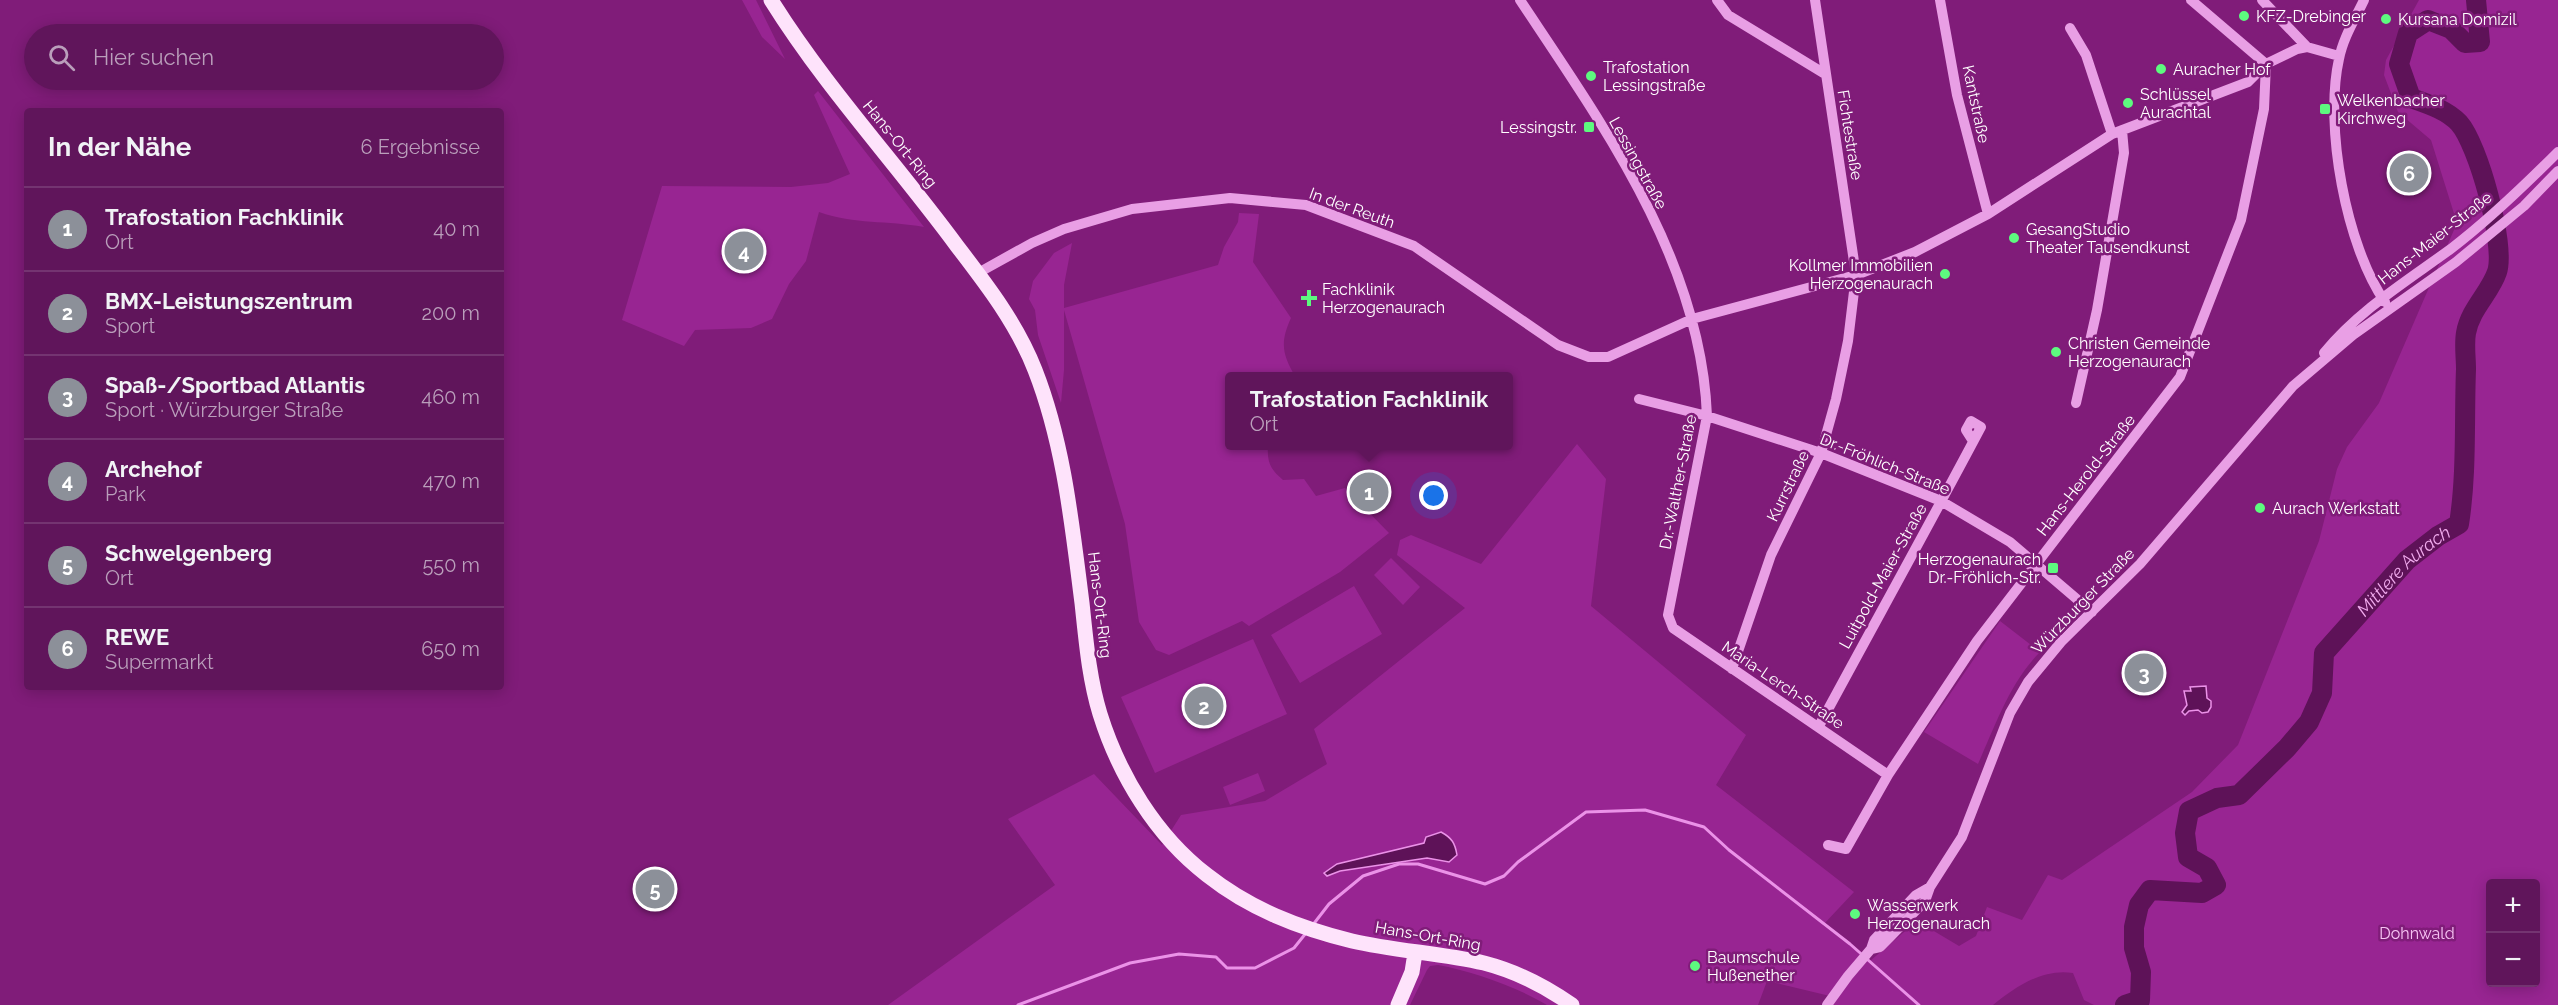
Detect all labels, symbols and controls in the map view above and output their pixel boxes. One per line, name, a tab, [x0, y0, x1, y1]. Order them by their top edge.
place label: KFZ-Drebinger	[2256, 7, 2367, 26]
marker: KFZ-Drebinger	[2237, 9, 2251, 23]
place label: Kursana Domizil	[2398, 10, 2517, 29]
marker: Kursana Domizil	[2379, 12, 2393, 26]
search box	[24, 24, 504, 90]
icon: search	[45, 41, 78, 74]
text: Hier suchen	[93, 44, 214, 70]
place label: Trafostation Lessingstraße	[1603, 58, 1705, 95]
place label: Auracher Hof	[2173, 60, 2271, 79]
marker: Auracher Hof	[2154, 62, 2168, 76]
street label: Kantstraße	[1958, 63, 1994, 145]
marker: Trafostation Lessingstraße	[1584, 69, 1598, 83]
place label: Schlüssel Aurachtal	[2140, 85, 2212, 122]
street label: Fichtestraße	[1833, 88, 1867, 182]
place label: Welkenbacher Kirchweg	[2337, 91, 2445, 128]
street label: Hans-Ort-Ring	[859, 96, 941, 192]
marker: Schlüssel Aurachtal	[2121, 96, 2135, 110]
marker: Welkenbacher Kirchweg	[2318, 102, 2332, 116]
street label: Lessingstraße	[1605, 114, 1671, 212]
place label: Lessingstr.	[1500, 118, 1577, 137]
marker: Lessingstr.	[1582, 120, 1596, 134]
text: In der Nähe	[48, 132, 191, 162]
text: 6 Ergebnisse	[361, 135, 480, 159]
pin: 6	[2390, 150, 2428, 195]
street label: In der Reuth	[1307, 184, 1397, 232]
street label: Hans-Maier-Straße	[2374, 188, 2496, 288]
text: Trafostation Fachklinik	[105, 204, 344, 230]
text: 1	[63, 217, 72, 241]
text: 40 m	[433, 217, 480, 241]
place label: GesangStudio Theater Tausendkunst	[2026, 220, 2190, 257]
pin: 4	[724, 228, 764, 274]
text: Ort	[105, 230, 134, 254]
marker: GesangStudio Theater Tausendkunst	[2007, 231, 2021, 245]
place label: Kollmer Immobilien Herzogenaurach	[1789, 256, 1933, 293]
marker: Kollmer Immobilien Herzogenaurach	[1938, 267, 1952, 281]
place label: Fachklinik Herzogenaurach	[1322, 280, 1445, 317]
text: BMX-Leistungszentrum	[105, 288, 353, 314]
marker: Fachklinik Herzogenaurach	[1300, 289, 1318, 307]
text: 2	[62, 301, 73, 325]
text: 200 m	[422, 301, 480, 325]
text: Sport	[105, 314, 155, 338]
place label: Christen Gemeinde Herzogenaurach	[2068, 334, 2210, 371]
marker: Christen Gemeinde Herzogenaurach	[2049, 345, 2063, 359]
text: Spaß-/Sportbad Atlantis	[105, 372, 365, 398]
popup	[1225, 372, 1513, 450]
text: 3	[62, 385, 73, 409]
text: 460 m	[421, 385, 480, 409]
text: Trafostation Fachklinik	[1250, 386, 1488, 412]
text: Sport · Würzburger Straße	[105, 398, 343, 422]
street label: Hans-Herold-Straße	[2033, 411, 2139, 539]
text: Ort	[1250, 412, 1278, 436]
street label: Dr.-Walther-Straße	[1656, 413, 1700, 551]
street label: Dr.-Fröhlich-Straße	[1817, 429, 1953, 499]
street label: Kurrstraße	[1763, 448, 1813, 524]
text: Archehof	[105, 456, 202, 482]
text: 4	[62, 469, 73, 493]
text: 470 m	[423, 469, 480, 493]
pin: 1	[1350, 470, 1388, 514]
your location	[1419, 481, 1448, 510]
text: Park	[105, 482, 146, 506]
place label: Aurach Werkstatt	[2272, 499, 2400, 518]
street label: Luitpold-Maier-Straße	[1835, 500, 1931, 652]
marker: Aurach Werkstatt	[2253, 501, 2267, 515]
water label: Mittlere Aurach	[2352, 521, 2454, 620]
text: Schwelgenberg	[105, 540, 272, 566]
street label: Würzburger Straße	[2028, 544, 2138, 658]
place label: Herzogenaurach Dr.-Fröhlich-Str.	[1918, 550, 2041, 587]
street label: Hans-Ort-Ring	[1084, 551, 1116, 659]
text: 5	[62, 553, 73, 577]
text: 550 m	[422, 553, 480, 577]
marker: Herzogenaurach Dr.-Fröhlich-Str.	[2046, 561, 2060, 575]
text: Ort	[105, 566, 134, 590]
text: REWE	[105, 624, 169, 650]
text: 6	[61, 637, 74, 661]
text: 650 m	[421, 637, 480, 661]
street label: Maria-Lerch-Straße	[1718, 637, 1848, 733]
text: Supermarkt	[105, 650, 214, 674]
pin: 3	[2124, 650, 2164, 696]
pin: 2	[1184, 684, 1224, 728]
pin: 5	[636, 866, 674, 912]
map controls	[2486, 879, 2540, 987]
button: +	[2486, 879, 2540, 933]
place label: Wasserwerk Herzogenaurach	[1867, 896, 1990, 933]
marker: Wasserwerk Herzogenaurach	[1848, 907, 1862, 921]
street label: Hans-Ort-Ring	[1374, 917, 1482, 955]
park label: Dohnwald	[2379, 924, 2455, 943]
button: −	[2486, 933, 2540, 987]
place label: Baumschule Hußenether	[1707, 948, 1800, 985]
marker: Baumschule Hußenether	[1688, 959, 1702, 973]

